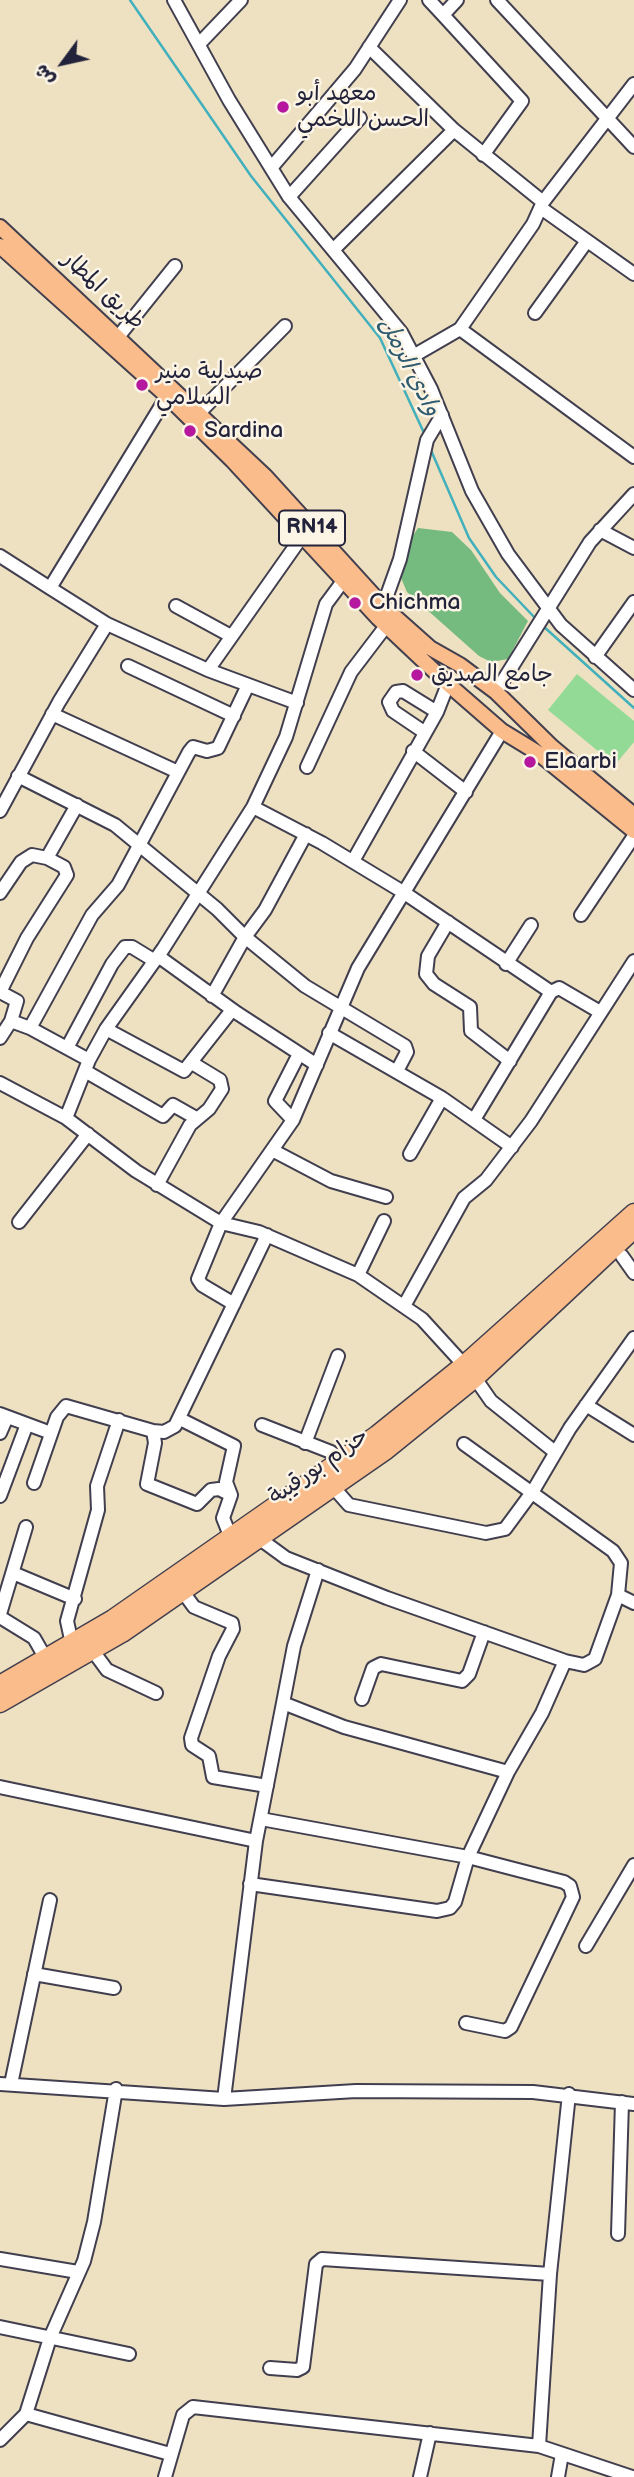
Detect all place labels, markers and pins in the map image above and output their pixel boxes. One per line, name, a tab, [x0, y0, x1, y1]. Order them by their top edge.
place label: معهد أبو الحسن اللخمي	[297, 80, 429, 134]
marker: معهد أبو الحسن اللخمي	[275, 99, 291, 115]
place label: صيدلية منير السلامي	[156, 358, 263, 412]
marker: صيدلية منير السلامي	[134, 377, 150, 393]
place label: Sardina	[204, 417, 283, 445]
marker: Sardina	[182, 423, 198, 439]
place label: Chichma	[369, 589, 460, 617]
marker: Chichma	[347, 595, 363, 611]
place label: جامع الصديق	[431, 661, 553, 689]
marker: جامع الصديق	[409, 667, 425, 683]
place label: Elaarbi	[544, 748, 617, 776]
marker: Elaarbi	[522, 754, 538, 770]

